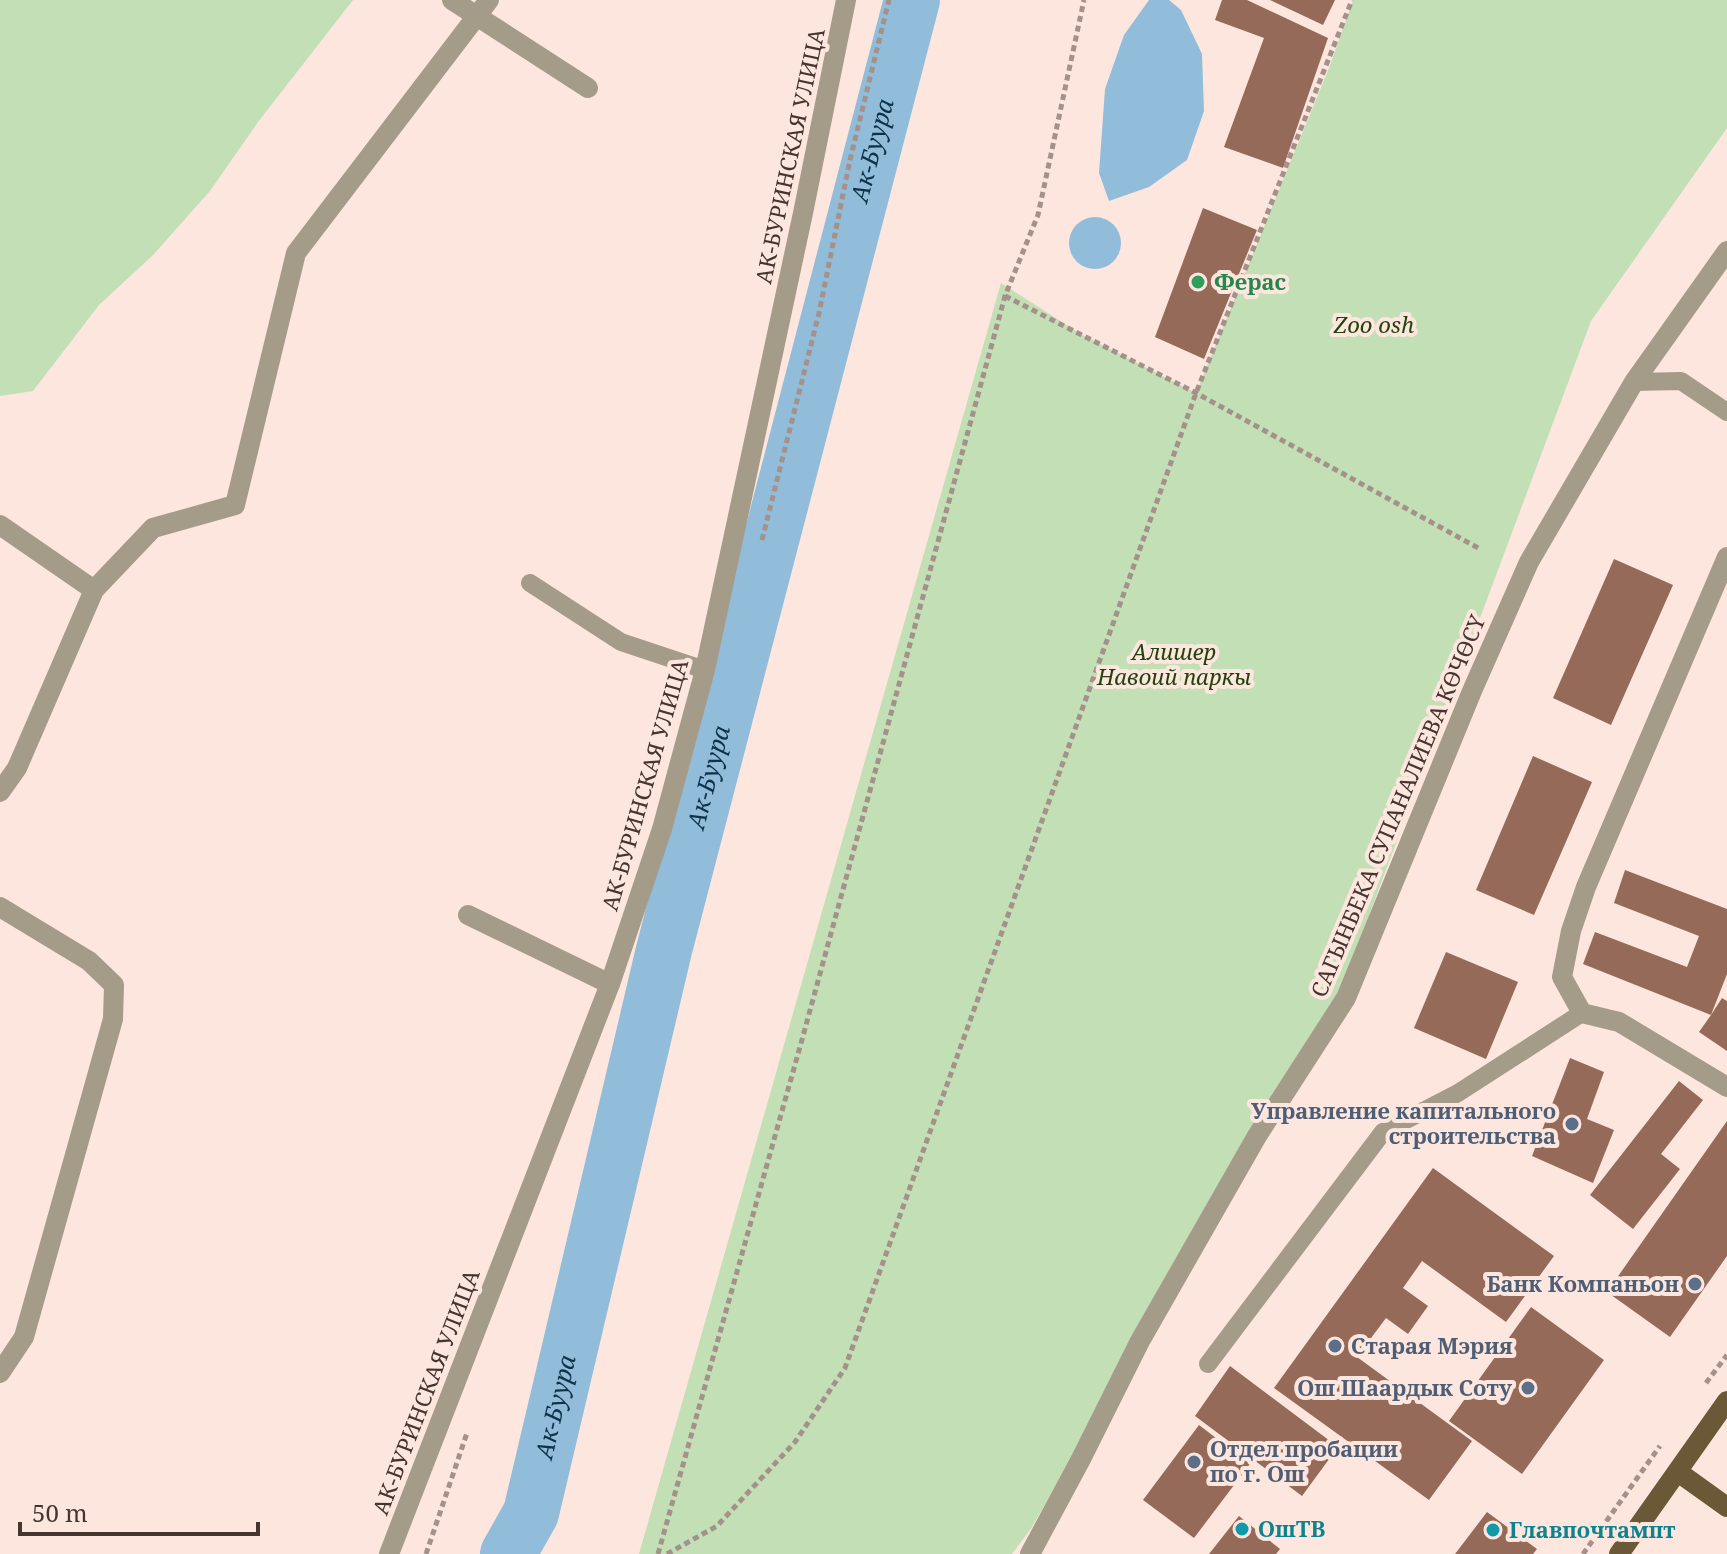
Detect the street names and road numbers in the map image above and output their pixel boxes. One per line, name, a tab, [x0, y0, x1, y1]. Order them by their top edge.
street label: АК-БУРИНСКАЯ УЛИЦА	[747, 25, 831, 286]
street label: САГЫНБЕКА СУПАНАЛИЕВА КӨЧӨСҮ	[1303, 610, 1492, 1001]
street label: АК-БУРИНСКАЯ УЛИЦА	[594, 655, 694, 914]
street label: АК-БУРИНСКАЯ УЛИЦА	[364, 1264, 486, 1519]

